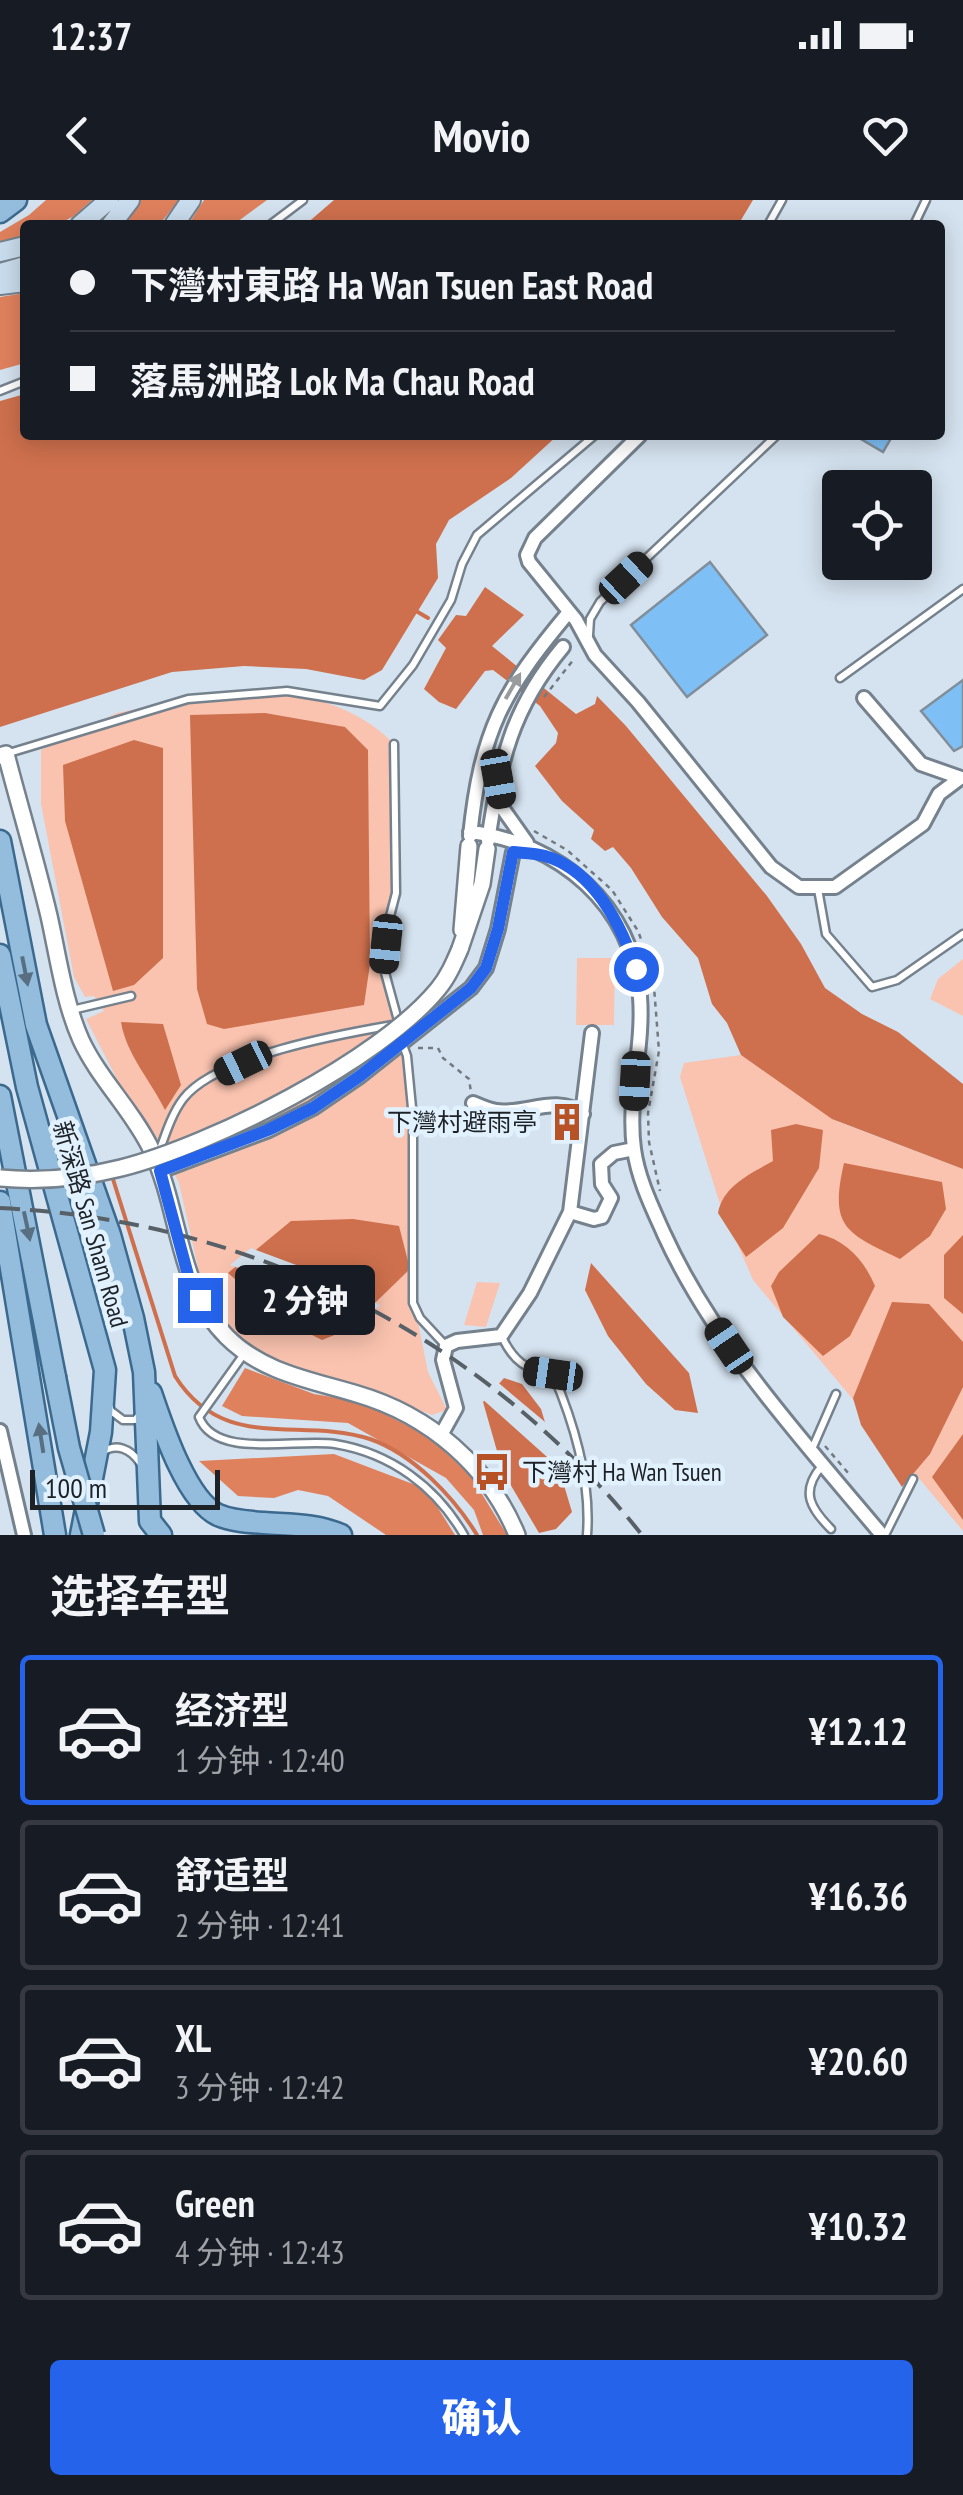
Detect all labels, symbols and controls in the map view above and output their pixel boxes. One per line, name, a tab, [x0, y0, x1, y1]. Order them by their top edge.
text: 12:37	[50, 11, 132, 60]
text: Movio	[433, 106, 530, 164]
icon: back	[50, 108, 105, 163]
icon: heart	[858, 108, 913, 163]
text: 下灣村東路 Ha Wan Tsuen East Road	[130, 260, 653, 309]
text: 落馬洲路 Lok Ma Chau Road	[130, 356, 535, 405]
map controls	[822, 470, 932, 580]
button: locate	[822, 470, 932, 580]
car	[594, 547, 658, 609]
one-way arrow	[503, 672, 521, 700]
car	[478, 747, 518, 811]
car	[368, 913, 404, 975]
route start	[614, 947, 659, 992]
one-way arrow	[17, 956, 33, 987]
car	[209, 1036, 277, 1090]
car	[618, 1050, 652, 1112]
building icon: 下灣村避雨亭	[546, 1101, 588, 1143]
place label: 下灣村避雨亭	[387, 1106, 537, 1138]
street label: 新深路 San Sham Road	[46, 1117, 136, 1331]
one-way arrow	[19, 1210, 35, 1241]
callout: 2 分钟	[235, 1265, 375, 1335]
route end	[178, 1278, 223, 1323]
text: 2 分钟	[262, 1279, 348, 1321]
car	[700, 1313, 758, 1379]
car	[521, 1355, 585, 1393]
one-way arrow	[33, 1422, 48, 1454]
bus stop icon: 下灣村 Ha Wan Tsuen	[471, 1451, 513, 1493]
place label: 下灣村 Ha Wan Tsuen	[522, 1456, 722, 1488]
scale bar	[30, 1465, 220, 1510]
text: 100 m	[45, 1469, 107, 1506]
text: 选择车型	[50, 1566, 230, 1624]
icon: car	[55, 1685, 145, 1775]
text: 经济型	[175, 1685, 289, 1734]
text: ¥12.12	[809, 1706, 908, 1755]
text: 1 分钟 · 12:40	[175, 1739, 345, 1781]
icon: car	[55, 1850, 145, 1940]
text: 舒适型	[175, 1850, 289, 1899]
text: ¥16.36	[809, 1871, 908, 1920]
text: 2 分钟 · 12:41	[175, 1904, 345, 1946]
text: XL	[175, 2013, 211, 2062]
icon: car	[55, 2015, 145, 2105]
text: ¥20.60	[809, 2036, 908, 2085]
text: 3 分钟 · 12:42	[175, 2066, 345, 2108]
text: Green	[175, 2178, 255, 2227]
icon: car	[55, 2180, 145, 2270]
text: ¥10.32	[809, 2201, 908, 2250]
text: 4 分钟 · 12:43	[175, 2231, 345, 2273]
button: 确认	[50, 2360, 913, 2475]

